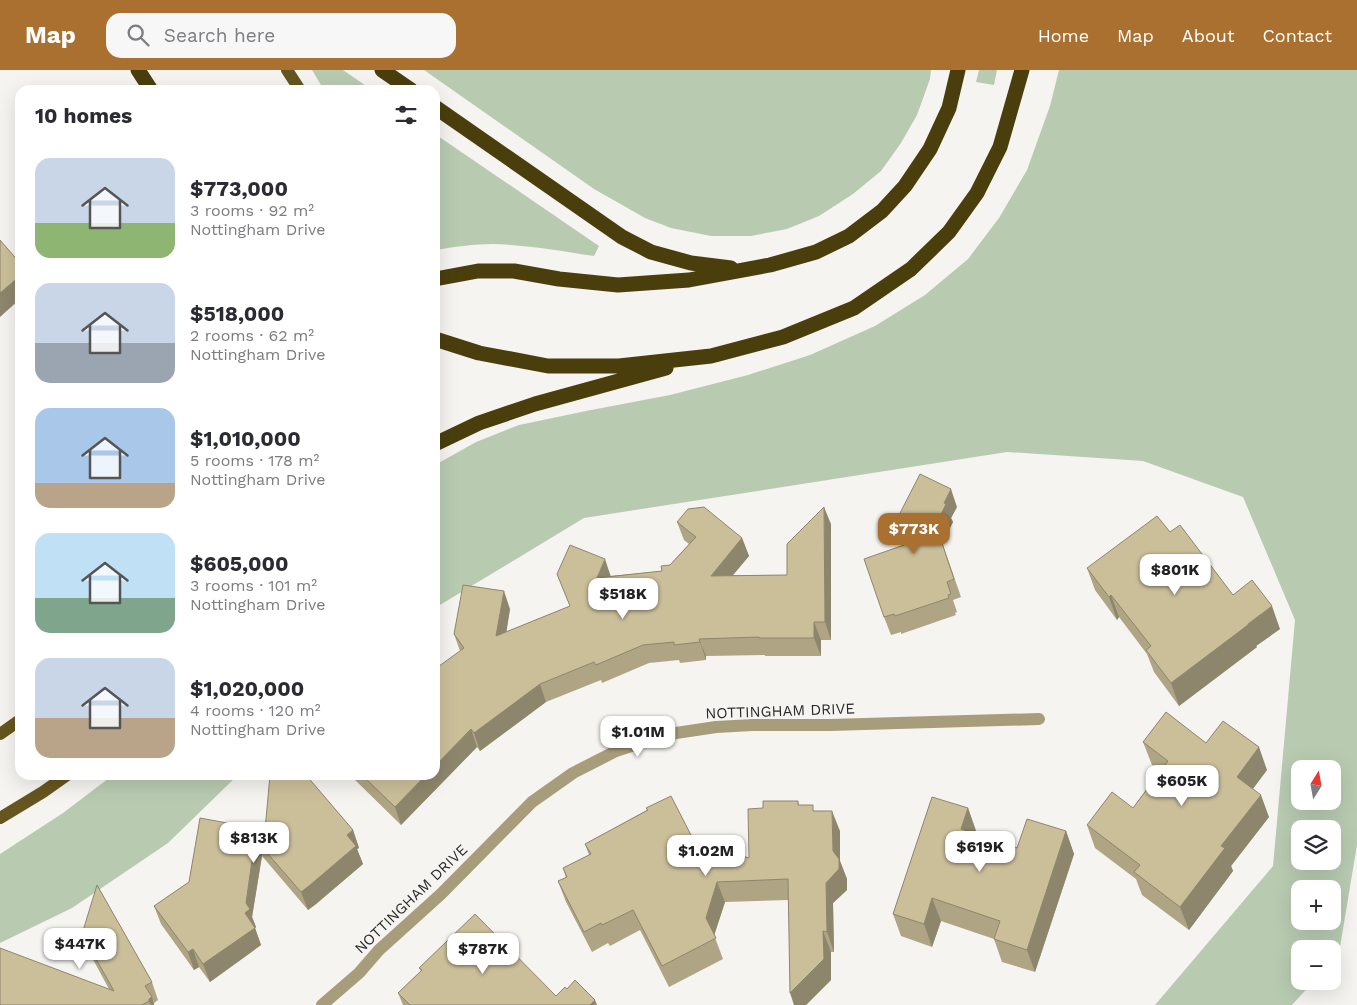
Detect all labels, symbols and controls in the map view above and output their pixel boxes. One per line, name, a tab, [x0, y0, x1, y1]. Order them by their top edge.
search box	[106, 13, 456, 58]
text: Map	[25, 21, 76, 49]
icon: search	[124, 21, 152, 49]
text: Search here	[164, 24, 275, 47]
text: Home	[1038, 25, 1089, 46]
text: Map	[1117, 25, 1154, 46]
text: About	[1182, 25, 1234, 46]
text: Contact	[1262, 25, 1332, 46]
icon: filters	[392, 101, 420, 129]
text: 10 homes	[35, 103, 132, 128]
text: $773,000	[190, 176, 288, 201]
icon: home	[75, 178, 135, 238]
text: 3 rooms · 92 m²	[190, 201, 314, 220]
text: Nottingham Drive	[190, 220, 326, 239]
text: $518,000	[190, 301, 284, 326]
icon: home	[75, 303, 135, 363]
text: 2 rooms · 62 m²	[190, 326, 314, 345]
text: Nottingham Drive	[190, 345, 326, 364]
text: $1,010,000	[190, 426, 301, 451]
icon: home	[75, 428, 135, 488]
text: 5 rooms · 178 m²	[190, 451, 319, 470]
text: Nottingham Drive	[190, 470, 326, 489]
pin: $773K	[879, 512, 949, 555]
text: $773K	[889, 519, 939, 538]
text: $605,000	[190, 551, 289, 576]
icon: home	[75, 553, 135, 613]
pin: $801K	[1140, 554, 1210, 596]
text: $801K	[1151, 560, 1199, 579]
text: 3 rooms · 101 m²	[190, 576, 317, 595]
pin: $518K	[588, 578, 658, 620]
text: $518K	[599, 584, 647, 603]
text: Nottingham Drive	[190, 595, 326, 614]
text: $1,020,000	[190, 676, 304, 701]
icon: home	[75, 678, 135, 738]
street label: NOTTINGHAM DRIVE	[705, 699, 855, 723]
text: 4 rooms · 120 m²	[190, 701, 321, 720]
pin: $1.01M	[597, 716, 679, 758]
text: Nottingham Drive	[190, 720, 326, 739]
text: $1.01M	[611, 722, 665, 741]
north arrow	[1291, 760, 1341, 810]
map controls	[1291, 760, 1341, 990]
pin: $605K	[1147, 764, 1217, 807]
text: $605K	[1157, 771, 1207, 790]
button: layers	[1291, 820, 1341, 870]
pin: $813K	[219, 822, 289, 864]
text: $813K	[230, 828, 278, 847]
pin: $619K	[945, 830, 1015, 873]
pin: $1.02M	[665, 834, 747, 877]
text: $619K	[956, 837, 1004, 856]
street label: NOTTINGHAM DRIVE	[351, 841, 471, 957]
text: $1.02M	[678, 841, 734, 860]
button: +	[1291, 880, 1341, 930]
pin: $447K	[45, 928, 115, 970]
pin: $787K	[448, 932, 518, 975]
text: $447K	[55, 934, 105, 953]
text: $787K	[458, 939, 508, 958]
button: −	[1291, 940, 1341, 990]

